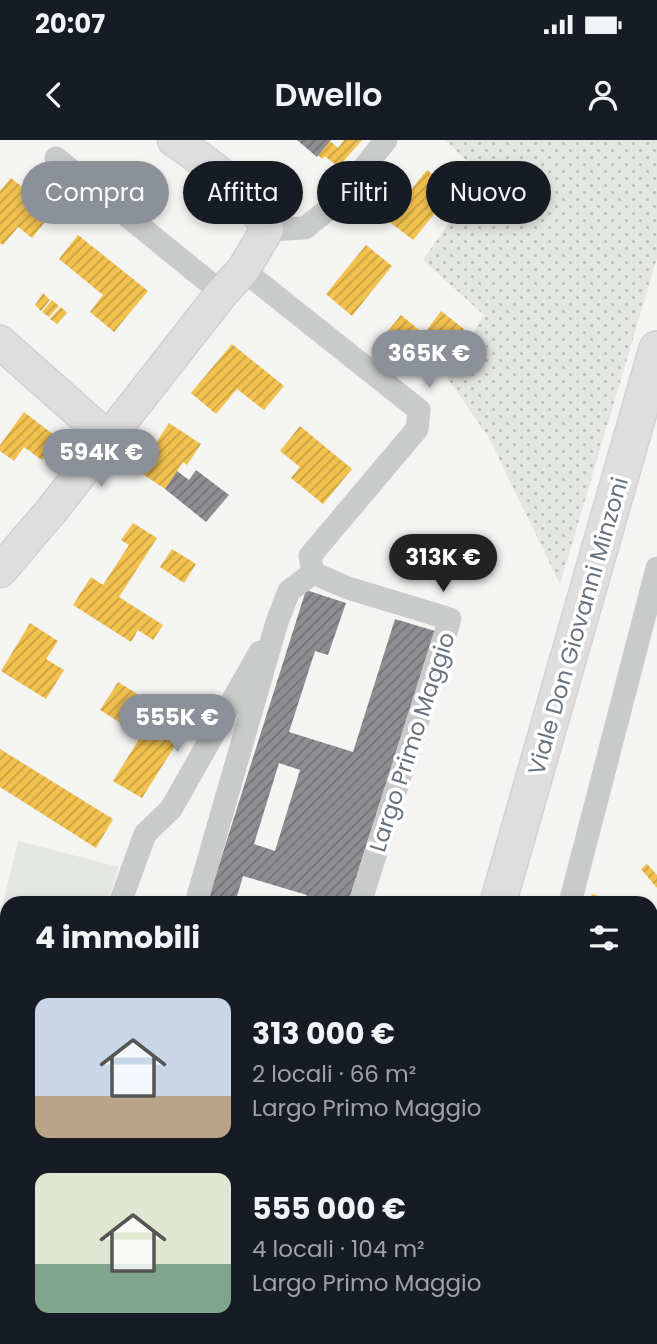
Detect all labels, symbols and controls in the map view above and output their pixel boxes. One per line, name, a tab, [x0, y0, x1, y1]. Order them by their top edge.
text: 20:07	[35, 6, 105, 42]
text: Dwello	[275, 72, 382, 117]
icon: back	[35, 76, 73, 114]
icon: person	[584, 76, 622, 114]
chip: Compra	[21, 161, 169, 224]
chip: Affitta	[183, 161, 303, 224]
chip: Filtri	[317, 161, 412, 224]
chip: Nuovo	[426, 161, 551, 224]
pin: 365K €	[372, 330, 486, 390]
text: 365K €	[388, 337, 470, 369]
pin: 594K €	[44, 430, 158, 489]
text: 594K €	[59, 436, 143, 468]
street label: Viale Don Giovanni Minzoni	[520, 473, 636, 779]
pin: 313K €	[386, 534, 500, 594]
text: 313K €	[405, 541, 481, 573]
street label: Largo Primo Maggio	[361, 628, 463, 856]
pin: 555K €	[120, 694, 234, 754]
text: 555K €	[135, 701, 219, 733]
text: 4 immobili	[35, 916, 200, 959]
icon: filters	[585, 919, 623, 957]
text: 313 000 €	[252, 1012, 395, 1055]
icon: home	[91, 1026, 175, 1110]
text: 2 locali · 66 m²	[252, 1058, 416, 1090]
text: Largo Primo Maggio	[252, 1092, 481, 1124]
text: 555 000 €	[252, 1187, 406, 1230]
icon: home	[91, 1201, 175, 1285]
text: 4 locali · 104 m²	[252, 1233, 425, 1265]
text: Largo Primo Maggio	[252, 1267, 481, 1299]

